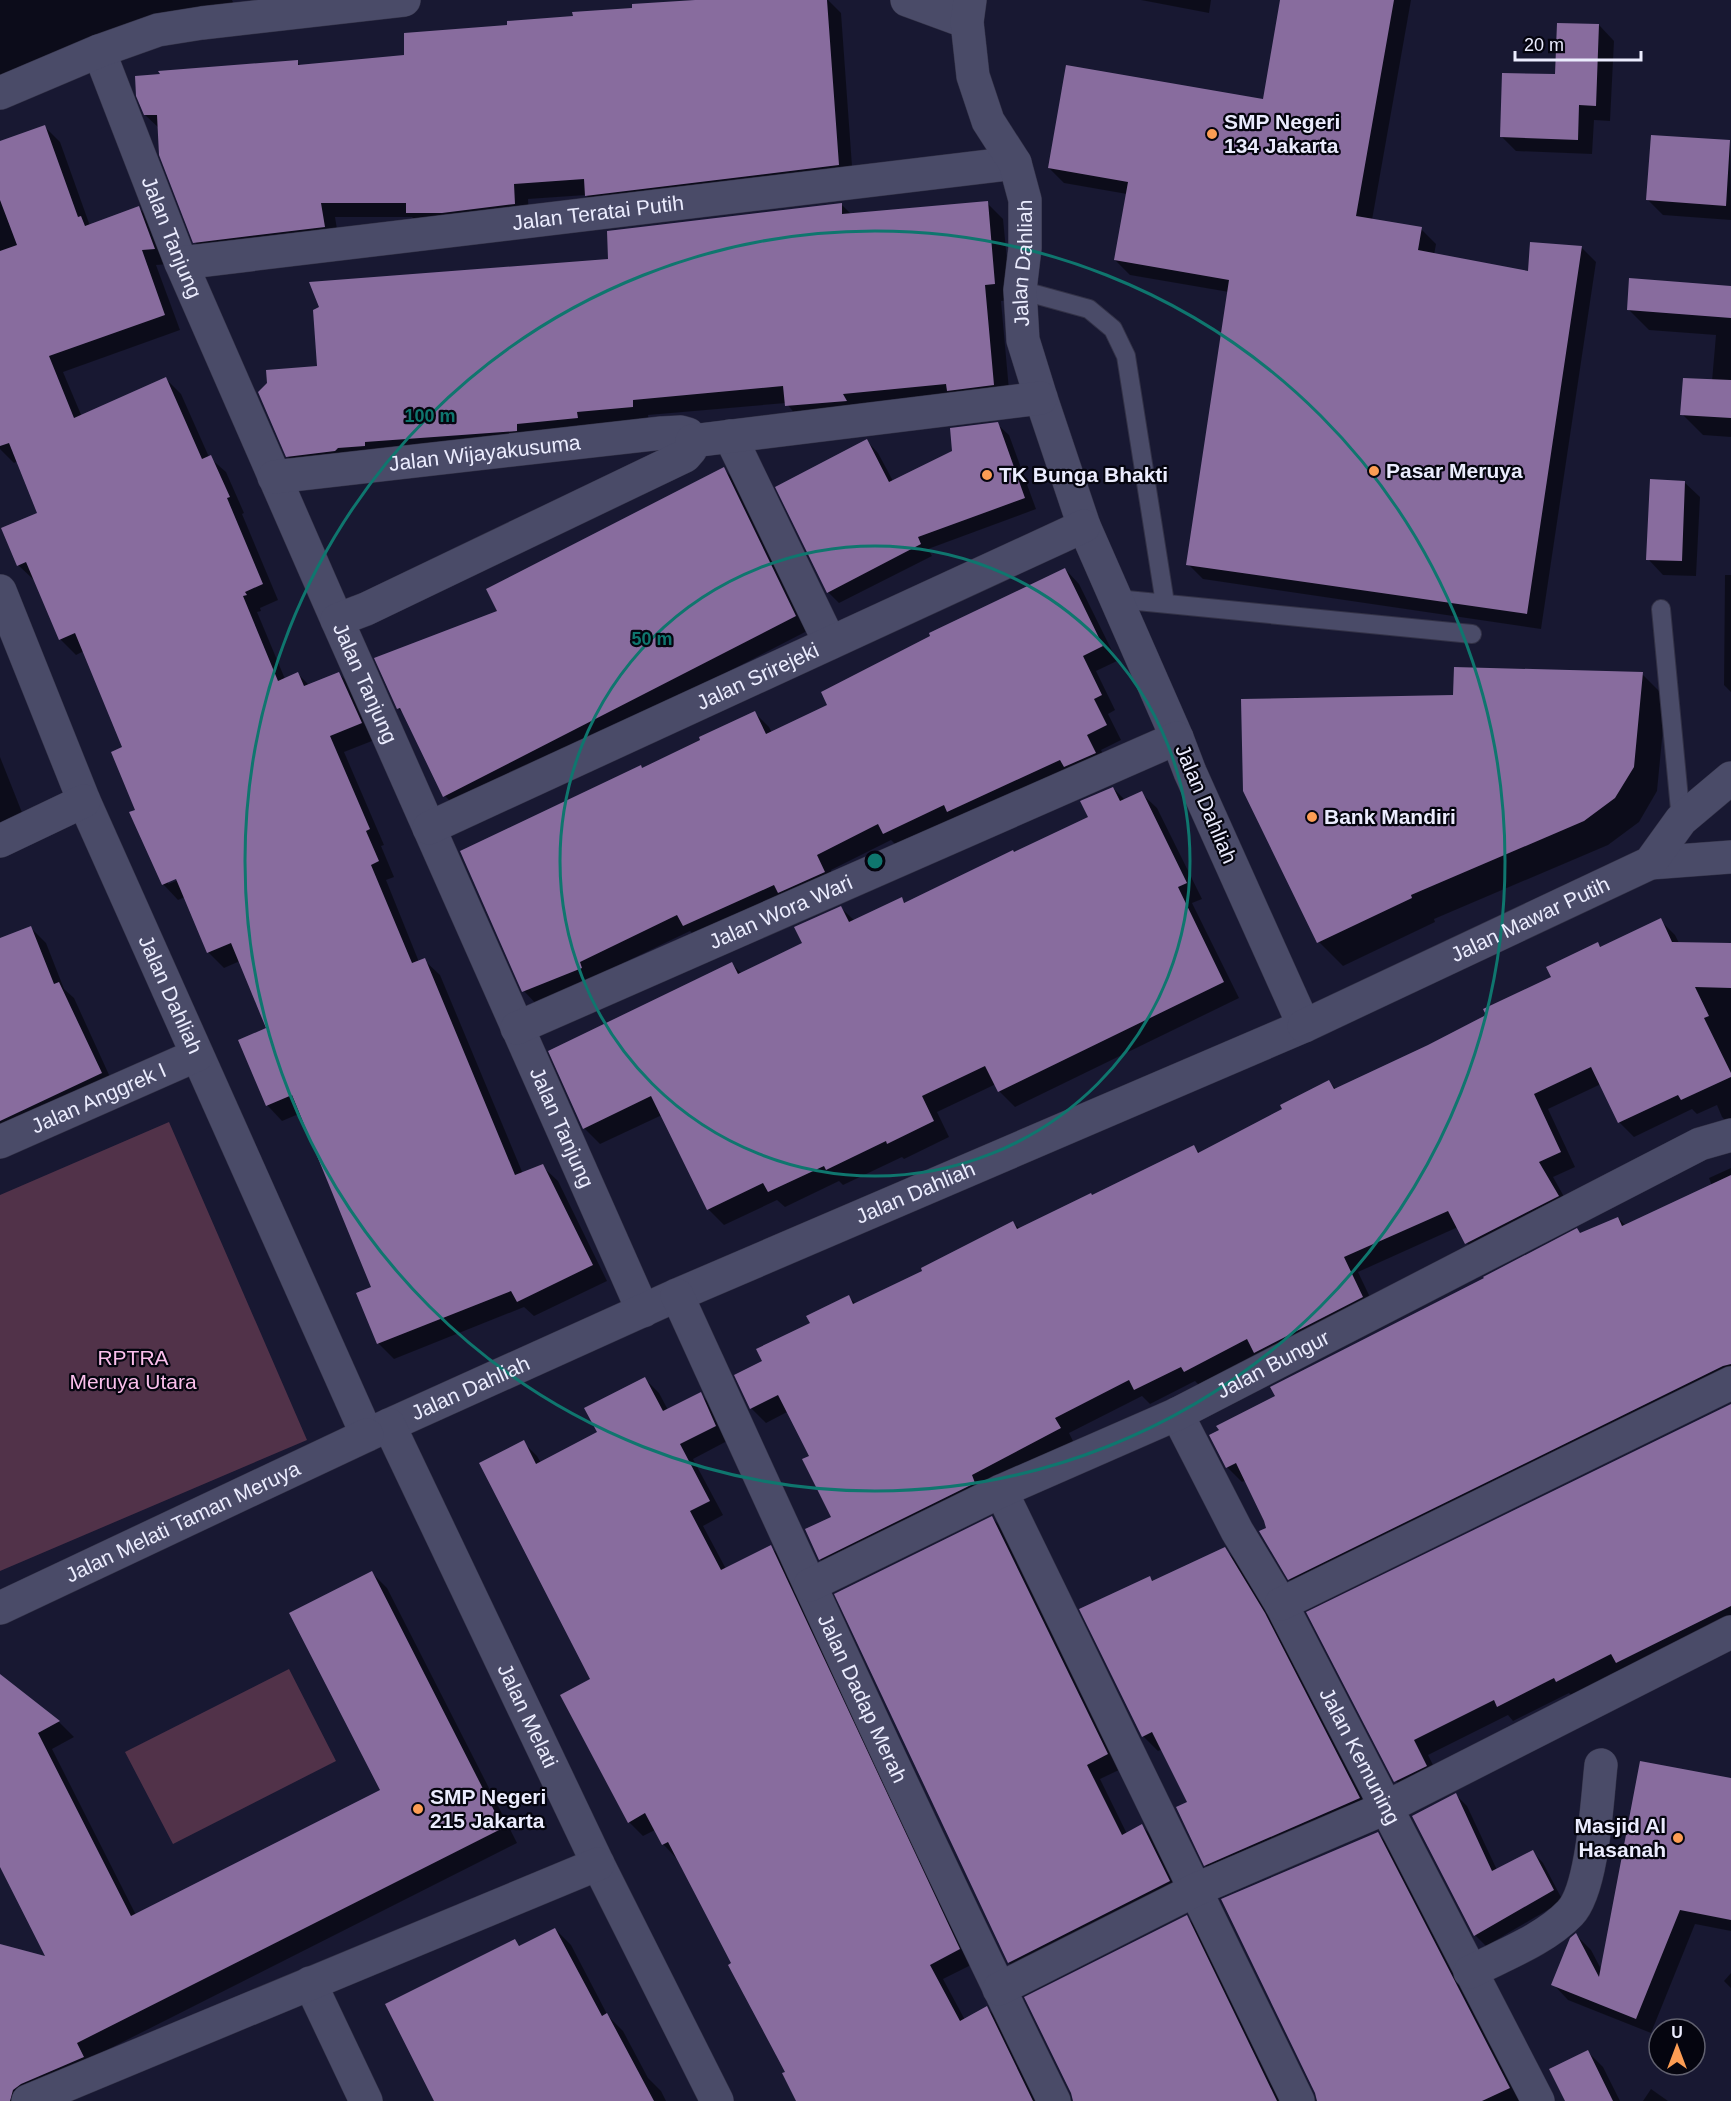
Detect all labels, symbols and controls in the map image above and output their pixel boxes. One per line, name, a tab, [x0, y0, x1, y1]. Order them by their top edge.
scale bar	[1515, 24, 1641, 62]
text: 20 m	[1524, 35, 1564, 55]
place label: SMP Negeri 134 Jakarta	[1224, 110, 1340, 157]
marker: SMP Negeri 134 Jakarta	[1205, 127, 1219, 141]
street label: Jalan Tanjung	[138, 173, 207, 302]
street label: Jalan Teratai Putih	[511, 191, 685, 234]
street label: Jalan Dahliah	[1008, 200, 1036, 327]
text: 100 m	[404, 406, 456, 426]
street label: Jalan Wijayakusuma	[388, 430, 582, 475]
place label: Pasar Meruya	[1386, 459, 1523, 482]
place label: TK Bunga Bhakti	[999, 463, 1168, 486]
marker: Pasar Meruya	[1367, 464, 1381, 478]
marker: TK Bunga Bhakti	[980, 468, 994, 482]
street label: Jalan Tanjung	[329, 619, 402, 747]
text: 50 m	[631, 629, 673, 649]
street label: Jalan Srirejeki	[693, 638, 822, 714]
street label: Jalan Dahliah	[1171, 741, 1242, 867]
place label: Bank Mandiri	[1324, 805, 1456, 828]
marker: Bank Mandiri	[1305, 810, 1319, 824]
centre of rings	[865, 851, 885, 871]
street label: Jalan Wora Wari	[705, 870, 856, 953]
street label: Jalan Mawar Putih	[1447, 872, 1613, 966]
street label: Jalan Dahliah	[134, 931, 207, 1057]
street label: Jalan Anggrek I	[28, 1058, 170, 1138]
street label: Jalan Tanjung	[526, 1064, 599, 1191]
street label: Jalan Dahliah	[852, 1157, 978, 1228]
street label: Jalan Bungur	[1212, 1325, 1333, 1403]
park label: RPTRA Meruya Utara	[69, 1346, 197, 1393]
street label: Jalan Dahliah	[407, 1351, 533, 1425]
street label: Jalan Melati Taman Meruya	[62, 1456, 304, 1587]
street label: Jalan Dadap Merah	[814, 1610, 912, 1786]
street label: Jalan Melati	[493, 1660, 562, 1771]
street label: Jalan Kemuning	[1315, 1684, 1405, 1828]
place label: SMP Negeri 215 Jakarta	[430, 1785, 546, 1832]
marker: SMP Negeri 215 Jakarta	[411, 1802, 425, 1816]
place label: Masjid Al Hasanah	[1575, 1814, 1666, 1861]
marker: Masjid Al Hasanah	[1671, 1831, 1685, 1845]
north arrow	[1647, 2017, 1707, 2077]
text: U	[1671, 2024, 1683, 2041]

